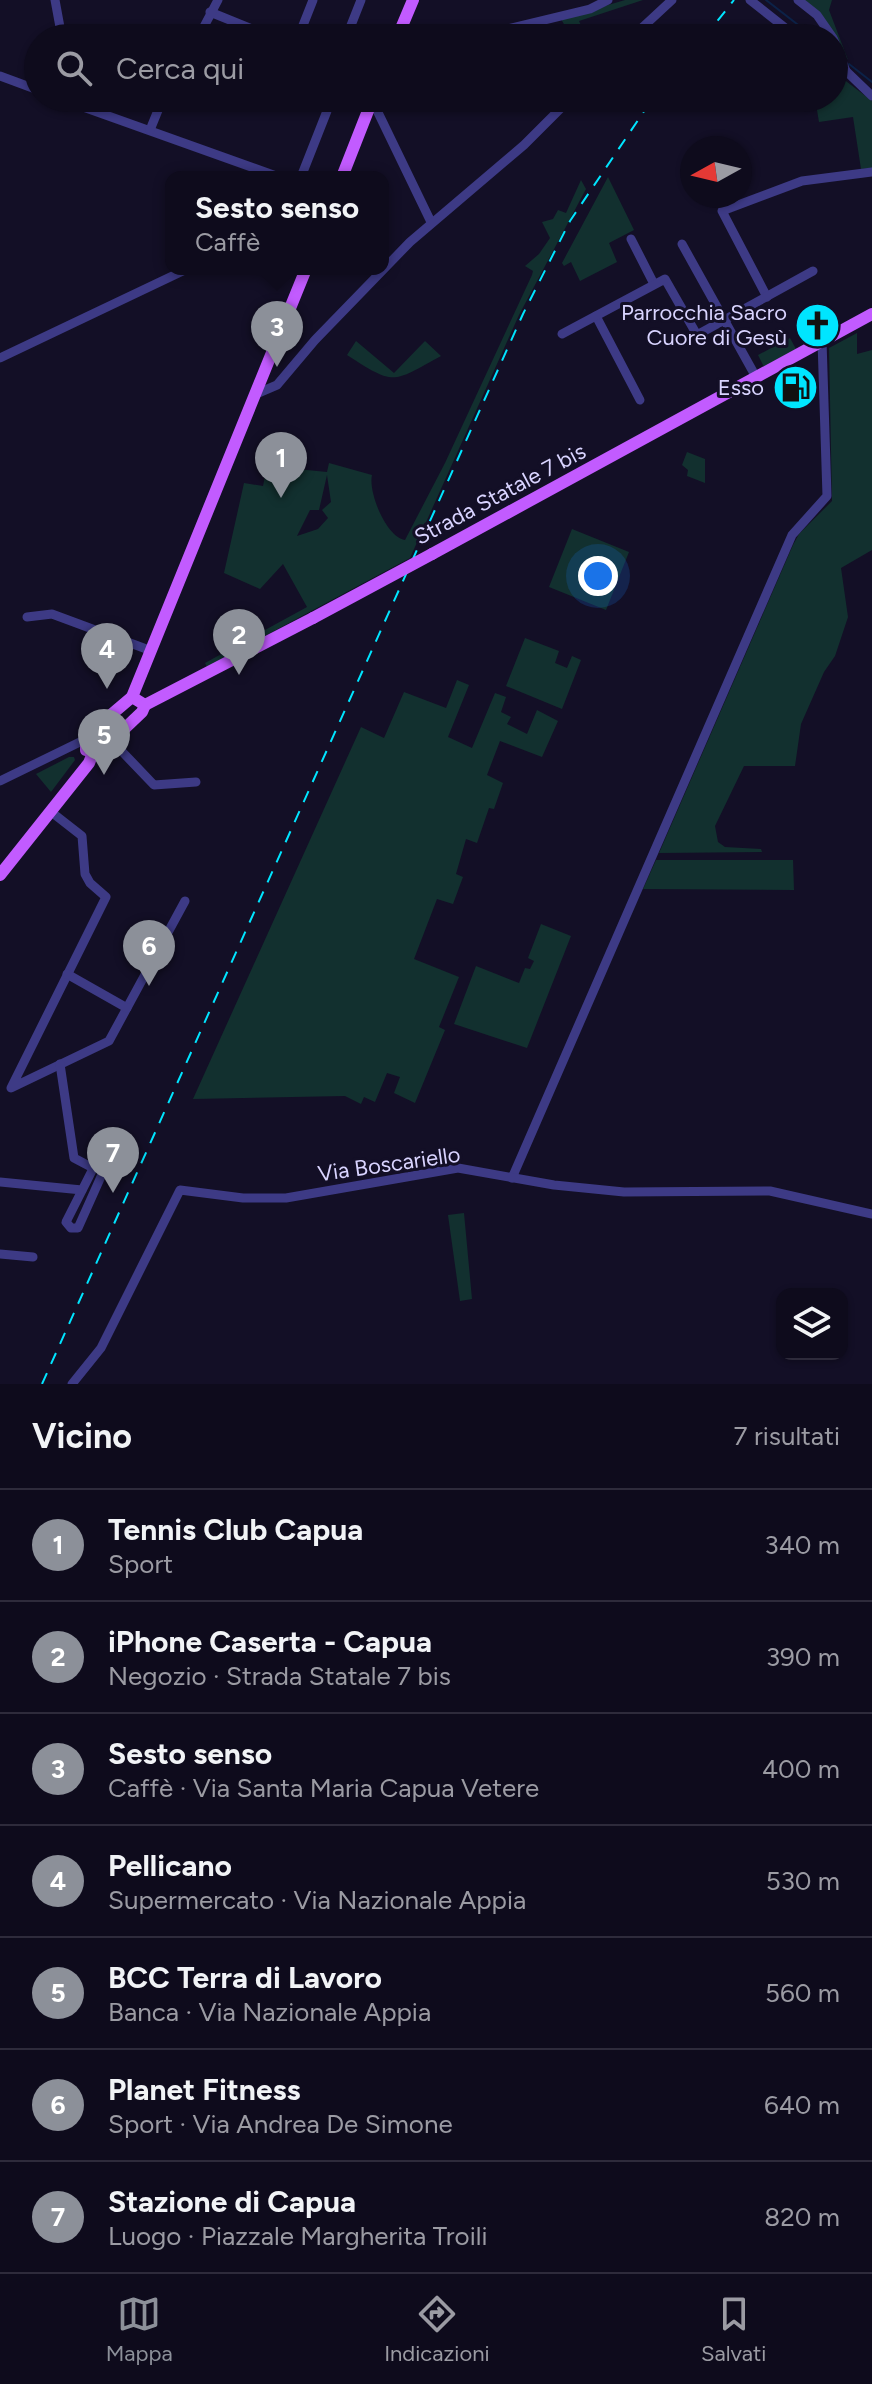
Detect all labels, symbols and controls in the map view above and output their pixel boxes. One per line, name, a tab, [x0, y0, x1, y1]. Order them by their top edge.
search box	[24, 24, 848, 112]
icon: search	[52, 46, 96, 90]
text: Cerca qui	[116, 50, 244, 87]
north arrow	[680, 136, 752, 208]
popup	[165, 171, 389, 275]
text: Sesto senso	[195, 189, 359, 226]
text: Caffè	[195, 226, 260, 258]
place label: Parrocchia Sacro Cuore di Gesù	[621, 299, 787, 351]
pin: 3	[251, 301, 303, 367]
church icon: Parrocchia Sacro Cuore di Gesù	[794, 301, 842, 349]
fuel station icon: Esso	[771, 363, 819, 411]
place label: Esso	[718, 374, 764, 401]
pin: 1	[255, 432, 307, 498]
street label: Strada Statale 7 bis	[410, 437, 590, 551]
your location	[578, 556, 618, 596]
pin: 2	[213, 609, 265, 675]
pin: 4	[81, 623, 133, 689]
pin: 5	[78, 709, 130, 775]
pin: 6	[123, 920, 175, 986]
pin: 7	[87, 1127, 139, 1193]
street label: Via Boscariello	[316, 1141, 462, 1187]
map controls	[776, 1288, 848, 1360]
button: layers	[776, 1288, 848, 1360]
text: Vicino	[32, 1416, 132, 1457]
text: 7 risultati	[734, 1420, 840, 1452]
text: Tennis Club Capua	[108, 1511, 363, 1548]
text: 1	[53, 1529, 63, 1561]
text: 340 m	[764, 1529, 840, 1561]
text: Sport	[108, 1548, 173, 1580]
text: iPhone Caserta - Capua	[108, 1623, 432, 1660]
text: 2	[50, 1641, 66, 1673]
text: 390 m	[766, 1641, 840, 1673]
text: Negozio · Strada Statale 7 bis	[108, 1660, 451, 1692]
text: Sesto senso	[108, 1735, 272, 1772]
text: 3	[51, 1753, 65, 1785]
text: 400 m	[762, 1753, 840, 1785]
text: Caffè · Via Santa Maria Capua Vetere	[108, 1772, 539, 1804]
text: Pellicano	[108, 1847, 232, 1884]
text: 4	[50, 1865, 66, 1897]
text: 530 m	[766, 1865, 840, 1897]
text: Supermercato · Via Nazionale Appia	[108, 1884, 526, 1916]
text: BCC Terra di Lavoro	[108, 1959, 382, 1996]
text: 5	[50, 1977, 66, 2009]
text: 560 m	[765, 1977, 840, 2009]
text: Banca · Via Nazionale Appia	[108, 1996, 431, 2028]
text: Planet Fitness	[108, 2071, 300, 2108]
text: 6	[50, 2089, 66, 2121]
text: 640 m	[764, 2089, 840, 2121]
text: Sport · Via Andrea De Simone	[108, 2108, 453, 2140]
text: Stazione di Capua	[108, 2183, 356, 2220]
text: 7	[51, 2201, 65, 2233]
text: 820 m	[764, 2201, 840, 2233]
text: Luogo · Piazzale Margherita Troili	[108, 2220, 487, 2252]
tab: Mappa	[106, 2292, 173, 2367]
tab: Indicazioni	[384, 2292, 490, 2367]
tab: Salvati	[701, 2292, 766, 2367]

